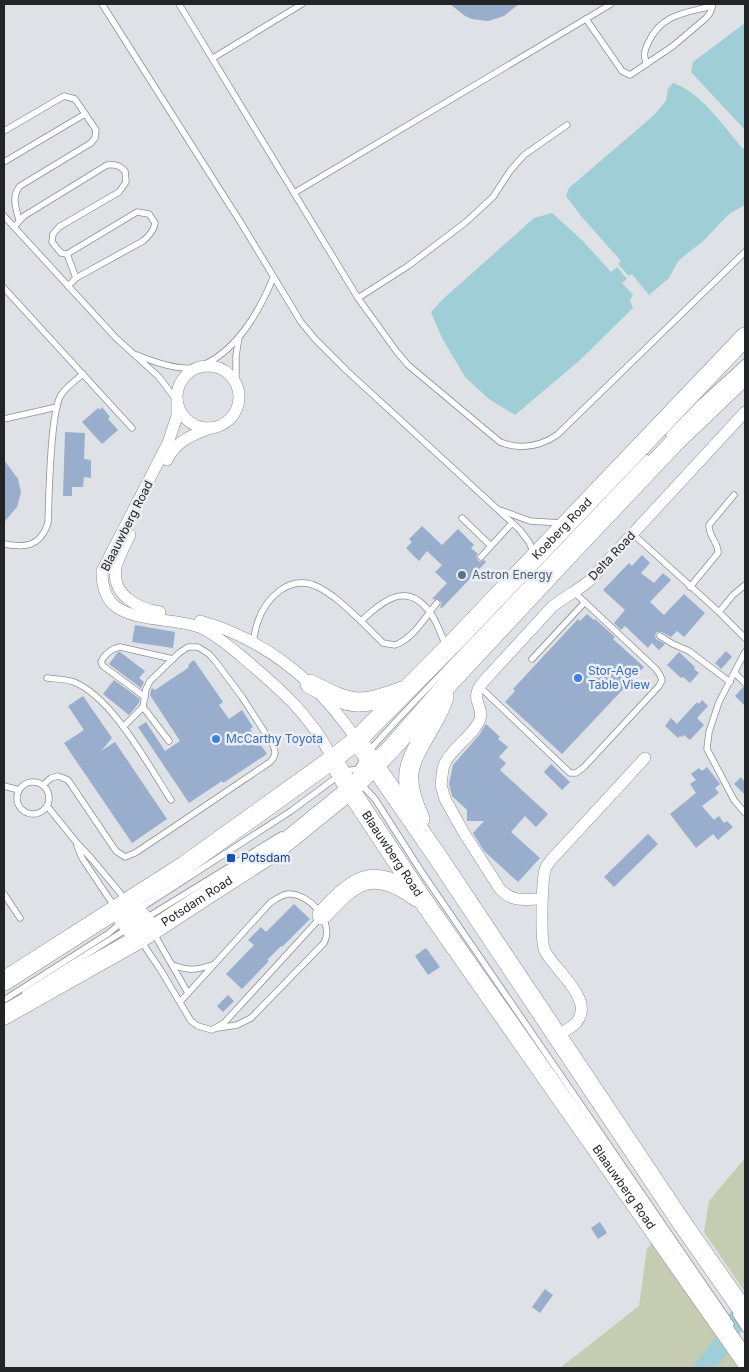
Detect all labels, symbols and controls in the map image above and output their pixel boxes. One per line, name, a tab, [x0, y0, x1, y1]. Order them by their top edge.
street label: Blaauwberg Road	[97, 478, 156, 574]
street label: Koeberg Road	[529, 494, 595, 563]
street label: Delta Road	[585, 528, 638, 583]
place label: Astron Energy	[472, 567, 552, 582]
marker: Astron Energy	[456, 569, 468, 581]
place label: Stor-Age Table View	[588, 663, 650, 692]
marker: Stor-Age Table View	[572, 672, 584, 684]
place label: McCarthy Toyota	[226, 731, 323, 746]
marker: McCarthy Toyota	[210, 733, 222, 745]
street label: Blaauwberg Road	[359, 808, 426, 899]
place label: Potsdam	[241, 850, 291, 865]
marker: Potsdam	[225, 852, 237, 864]
street label: Potsdam Road	[158, 872, 235, 930]
street label: Blaauwberg Road	[590, 1142, 659, 1232]

